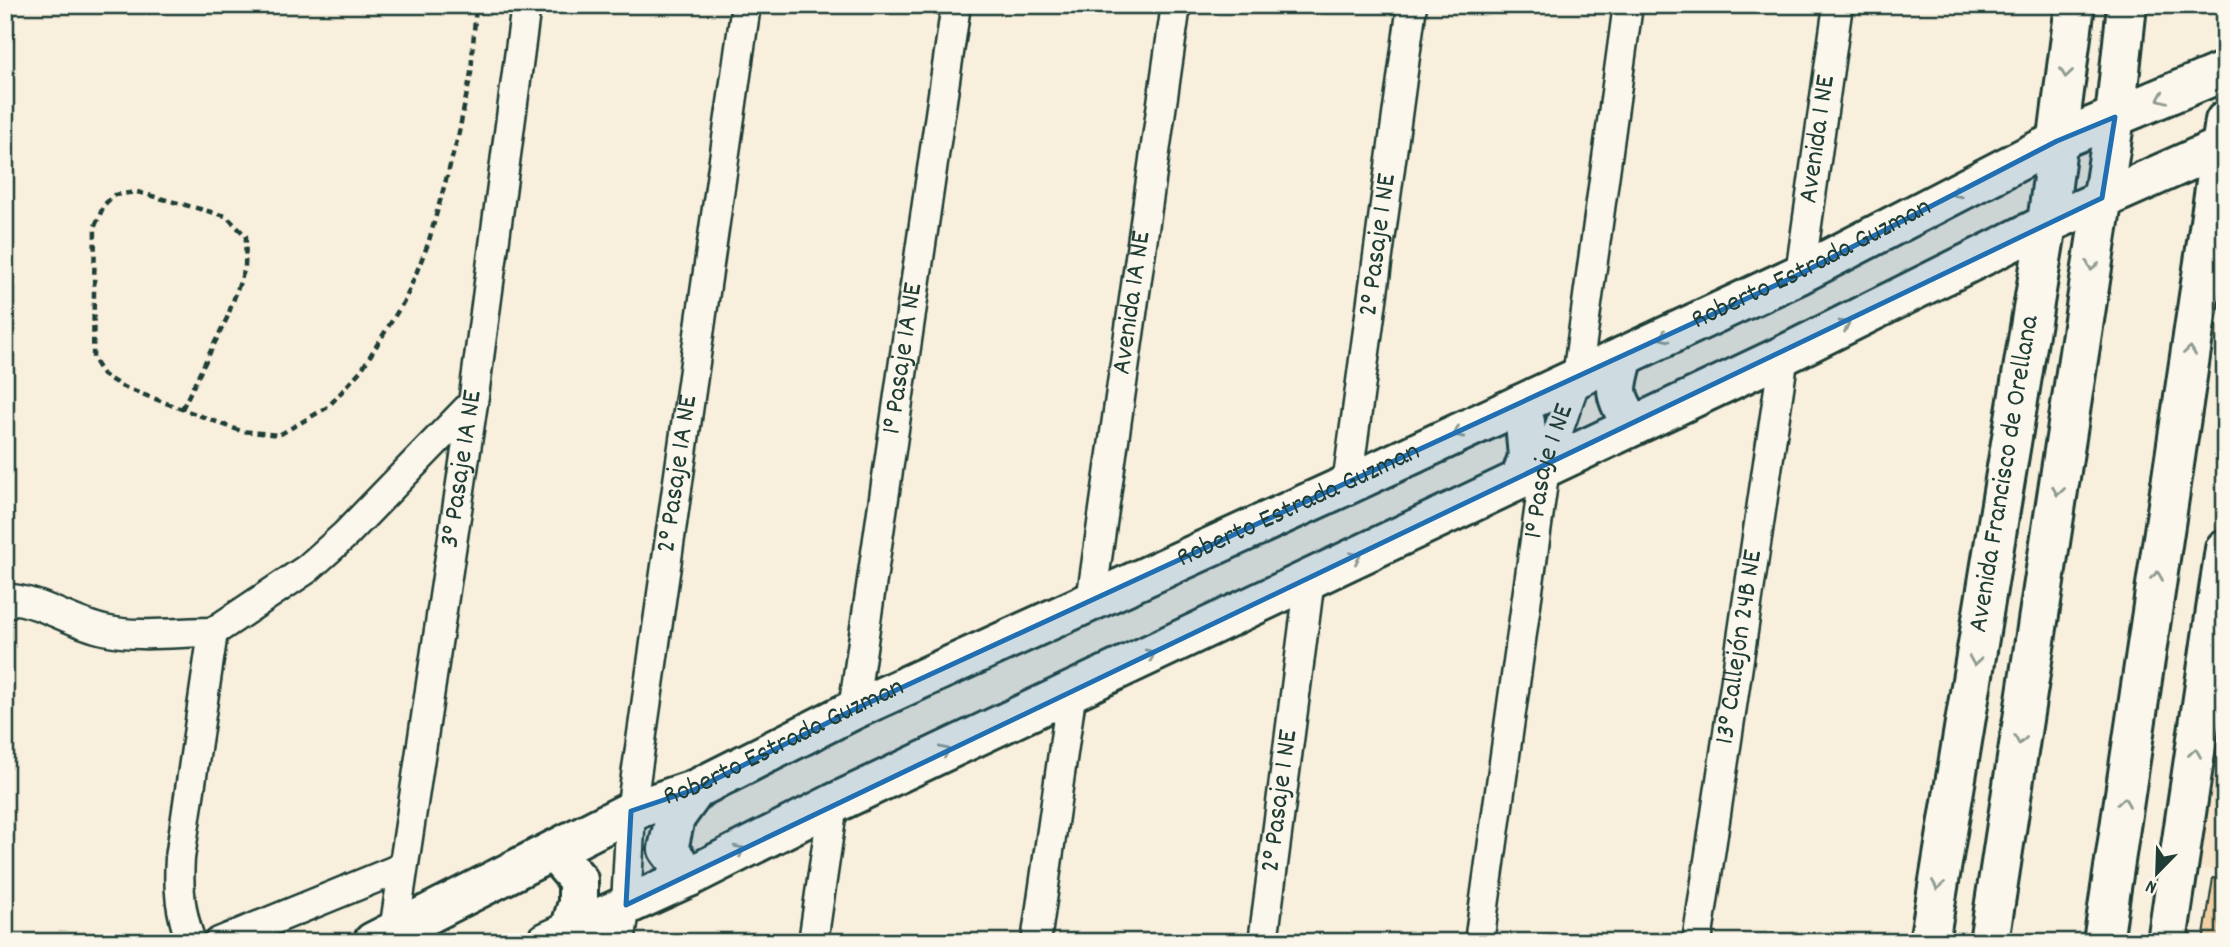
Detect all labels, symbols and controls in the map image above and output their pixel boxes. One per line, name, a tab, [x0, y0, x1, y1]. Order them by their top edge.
one-way arrow	[2059, 67, 2074, 79]
street label: Avenida 1 NE	[1790, 72, 1848, 206]
one-way arrow	[2157, 89, 2169, 103]
street label: 2° Pasaje 1 NE	[1350, 171, 1409, 319]
one-way arrow	[1951, 185, 1963, 199]
street label: Roberto Estrada Guzman	[1685, 189, 1939, 342]
street label: Avenida 1A NE	[1103, 228, 1164, 377]
one-way arrow	[2084, 260, 2099, 272]
street label: 1° Pasaje 1A NE	[873, 280, 935, 437]
street label: Avenida Francisco de Orellana	[1960, 312, 2052, 636]
one-way arrow	[1838, 319, 1850, 333]
one-way arrow	[1659, 329, 1671, 343]
one-way arrow	[2183, 346, 2198, 357]
street label: 3° Pasaje 1A NE	[432, 387, 495, 551]
street label: 2° Pasaje 1A NE	[648, 392, 710, 556]
street label: 1° Pasaje 1 NE	[1515, 399, 1586, 541]
one-way arrow	[1453, 425, 1465, 439]
street label: Roberto Estrada Guzman	[1171, 433, 1427, 580]
one-way arrow	[2050, 485, 2065, 497]
street label: 13° Callejón 24B NE	[1707, 547, 1775, 747]
one-way arrow	[1349, 551, 1362, 565]
one-way arrow	[2149, 571, 2164, 582]
one-way arrow	[1144, 648, 1156, 662]
one-way arrow	[1968, 655, 1983, 667]
street label: Roberto Estrada Guzman	[659, 669, 911, 818]
street label: 2° Pasaje 1 NE	[1252, 727, 1310, 875]
one-way arrow	[2013, 734, 2028, 746]
one-way arrow	[938, 745, 950, 759]
one-way arrow	[2187, 747, 2202, 759]
one-way arrow	[2116, 796, 2131, 807]
north arrow	[2122, 838, 2192, 908]
one-way arrow	[733, 845, 746, 859]
text: N	[2142, 871, 2161, 900]
one-way arrow	[1931, 879, 1946, 891]

